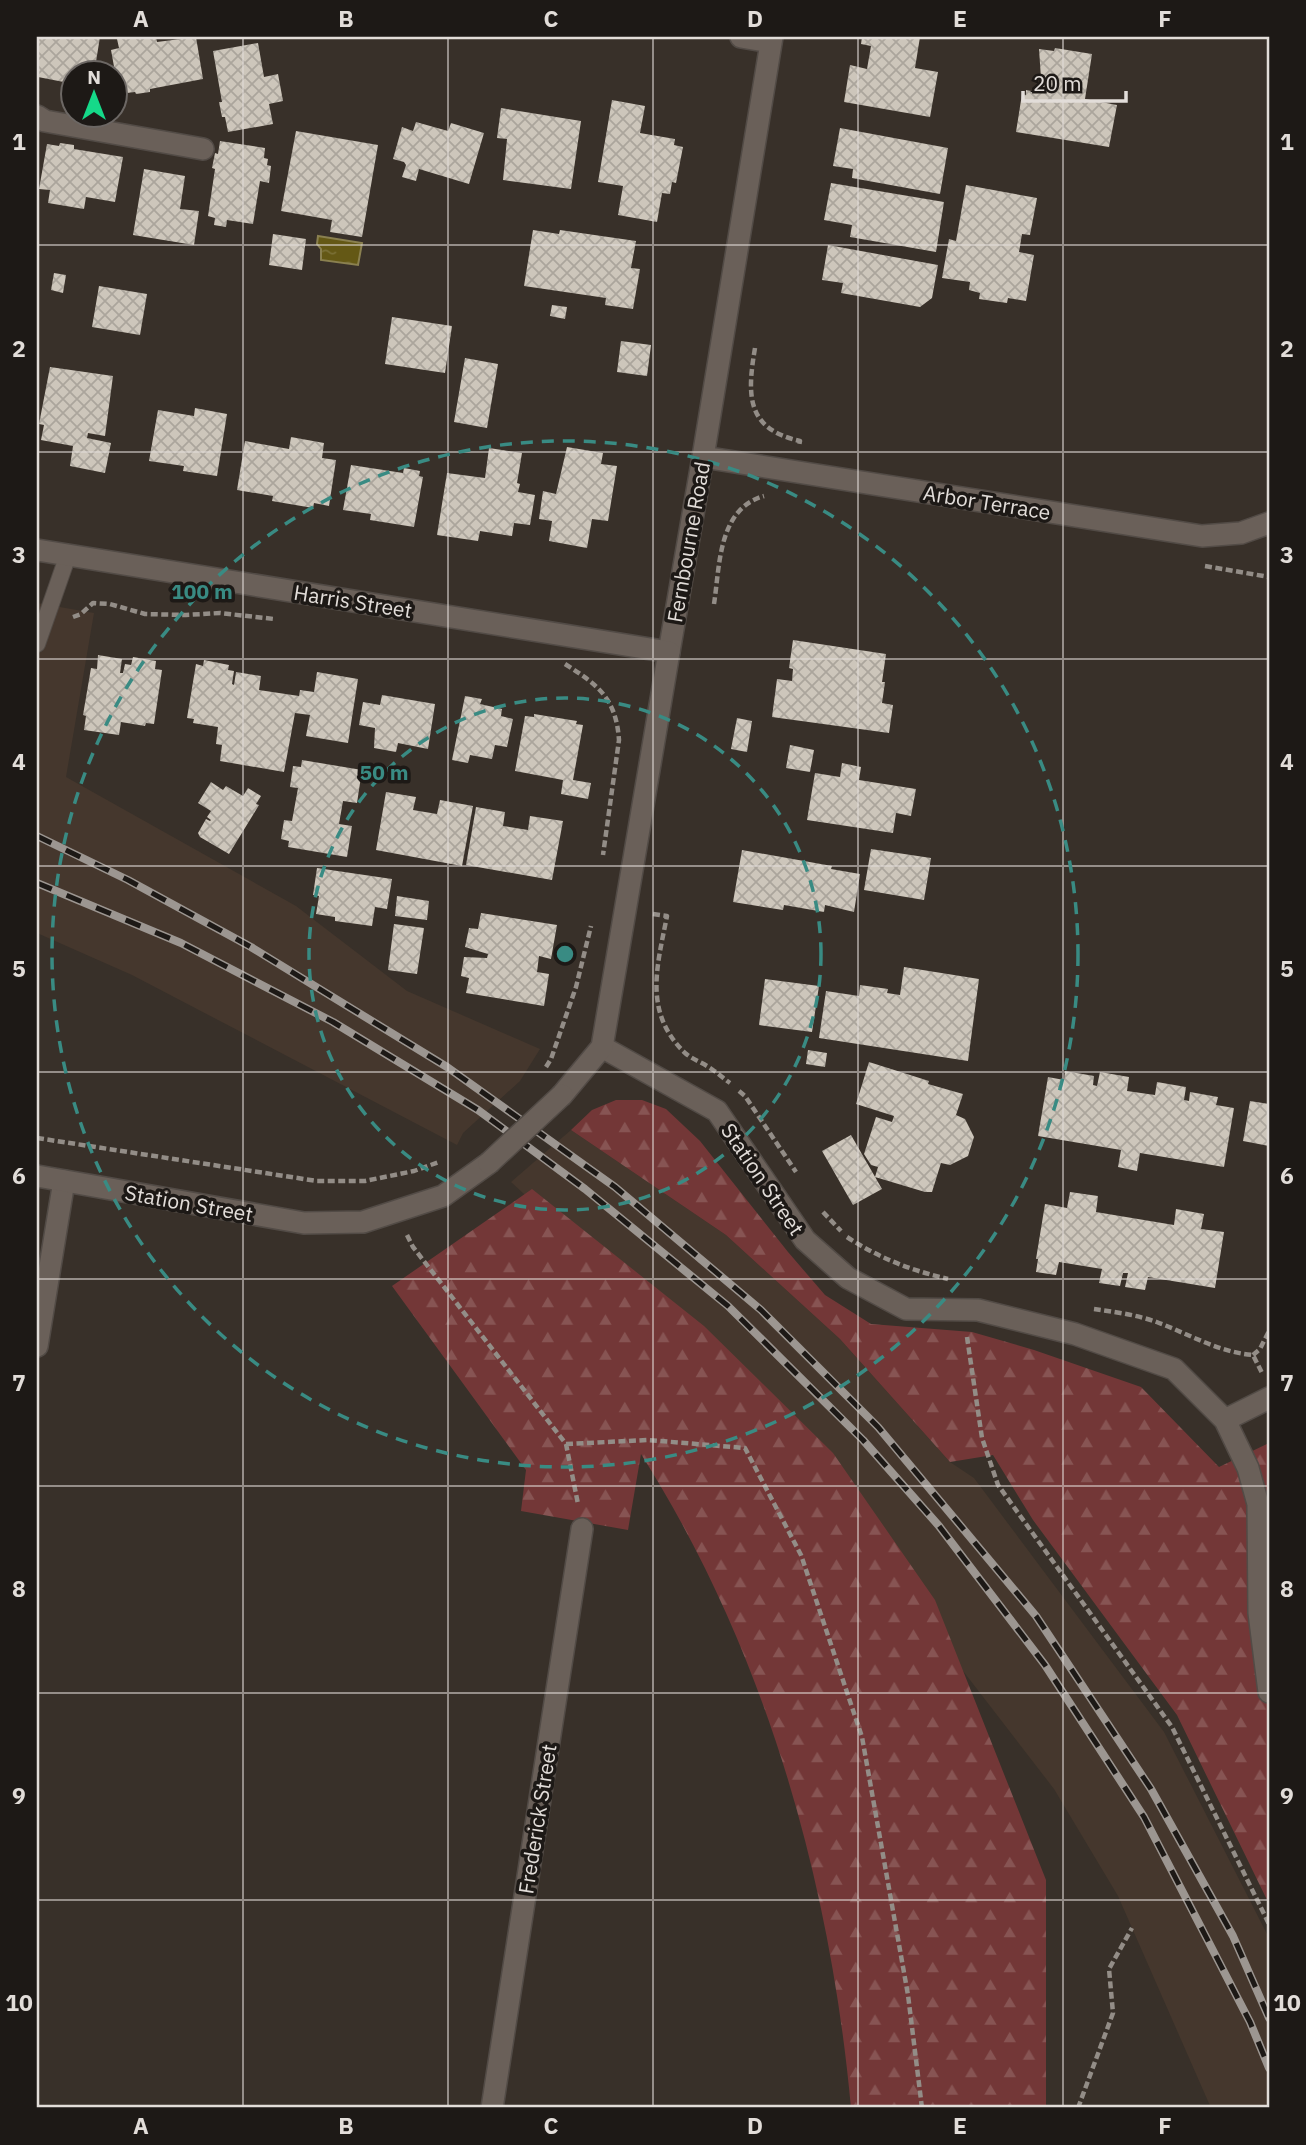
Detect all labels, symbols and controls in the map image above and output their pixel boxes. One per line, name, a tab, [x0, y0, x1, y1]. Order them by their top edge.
text: A	[133, 3, 149, 33]
text: B	[338, 3, 354, 33]
text: C	[544, 3, 559, 33]
text: D	[747, 3, 763, 33]
text: E	[953, 3, 967, 33]
text: F	[1158, 3, 1172, 33]
north arrow	[60, 60, 130, 130]
scale bar	[1023, 60, 1126, 104]
text: N	[87, 65, 101, 89]
text: 20 m	[1033, 69, 1082, 97]
text: 1	[12, 126, 26, 156]
text: 1	[1280, 126, 1294, 156]
text: 2	[12, 333, 26, 363]
text: 2	[1280, 333, 1294, 363]
street label: Fernbourne Road	[660, 459, 716, 625]
street label: Arbor Terrace	[921, 478, 1053, 526]
text: 3	[12, 539, 26, 569]
text: 3	[1280, 539, 1294, 569]
text: 100 m	[171, 577, 233, 605]
street label: Harris Street	[292, 578, 414, 624]
text: 4	[12, 746, 26, 776]
text: 4	[1280, 746, 1294, 776]
text: 50 m	[360, 758, 408, 786]
centre of rings	[553, 942, 577, 966]
text: 5	[12, 953, 26, 983]
text: 5	[1280, 953, 1294, 983]
street label: Station Street	[715, 1117, 811, 1241]
text: 6	[12, 1160, 26, 1190]
text: 6	[1280, 1160, 1294, 1190]
street label: Station Street	[123, 1178, 255, 1228]
text: 7	[12, 1367, 26, 1397]
text: 7	[1280, 1367, 1294, 1397]
text: 8	[12, 1573, 26, 1603]
text: 8	[1280, 1573, 1294, 1603]
street label: Frederick Street	[511, 1742, 563, 1896]
text: 9	[12, 1780, 26, 1810]
text: 9	[1280, 1780, 1294, 1810]
text: 10	[5, 1987, 33, 2017]
text: 10	[1273, 1987, 1301, 2017]
text: A	[133, 2110, 149, 2140]
text: B	[338, 2110, 354, 2140]
text: C	[544, 2110, 559, 2140]
text: D	[747, 2110, 763, 2140]
text: E	[953, 2110, 967, 2140]
text: F	[1158, 2110, 1172, 2140]

